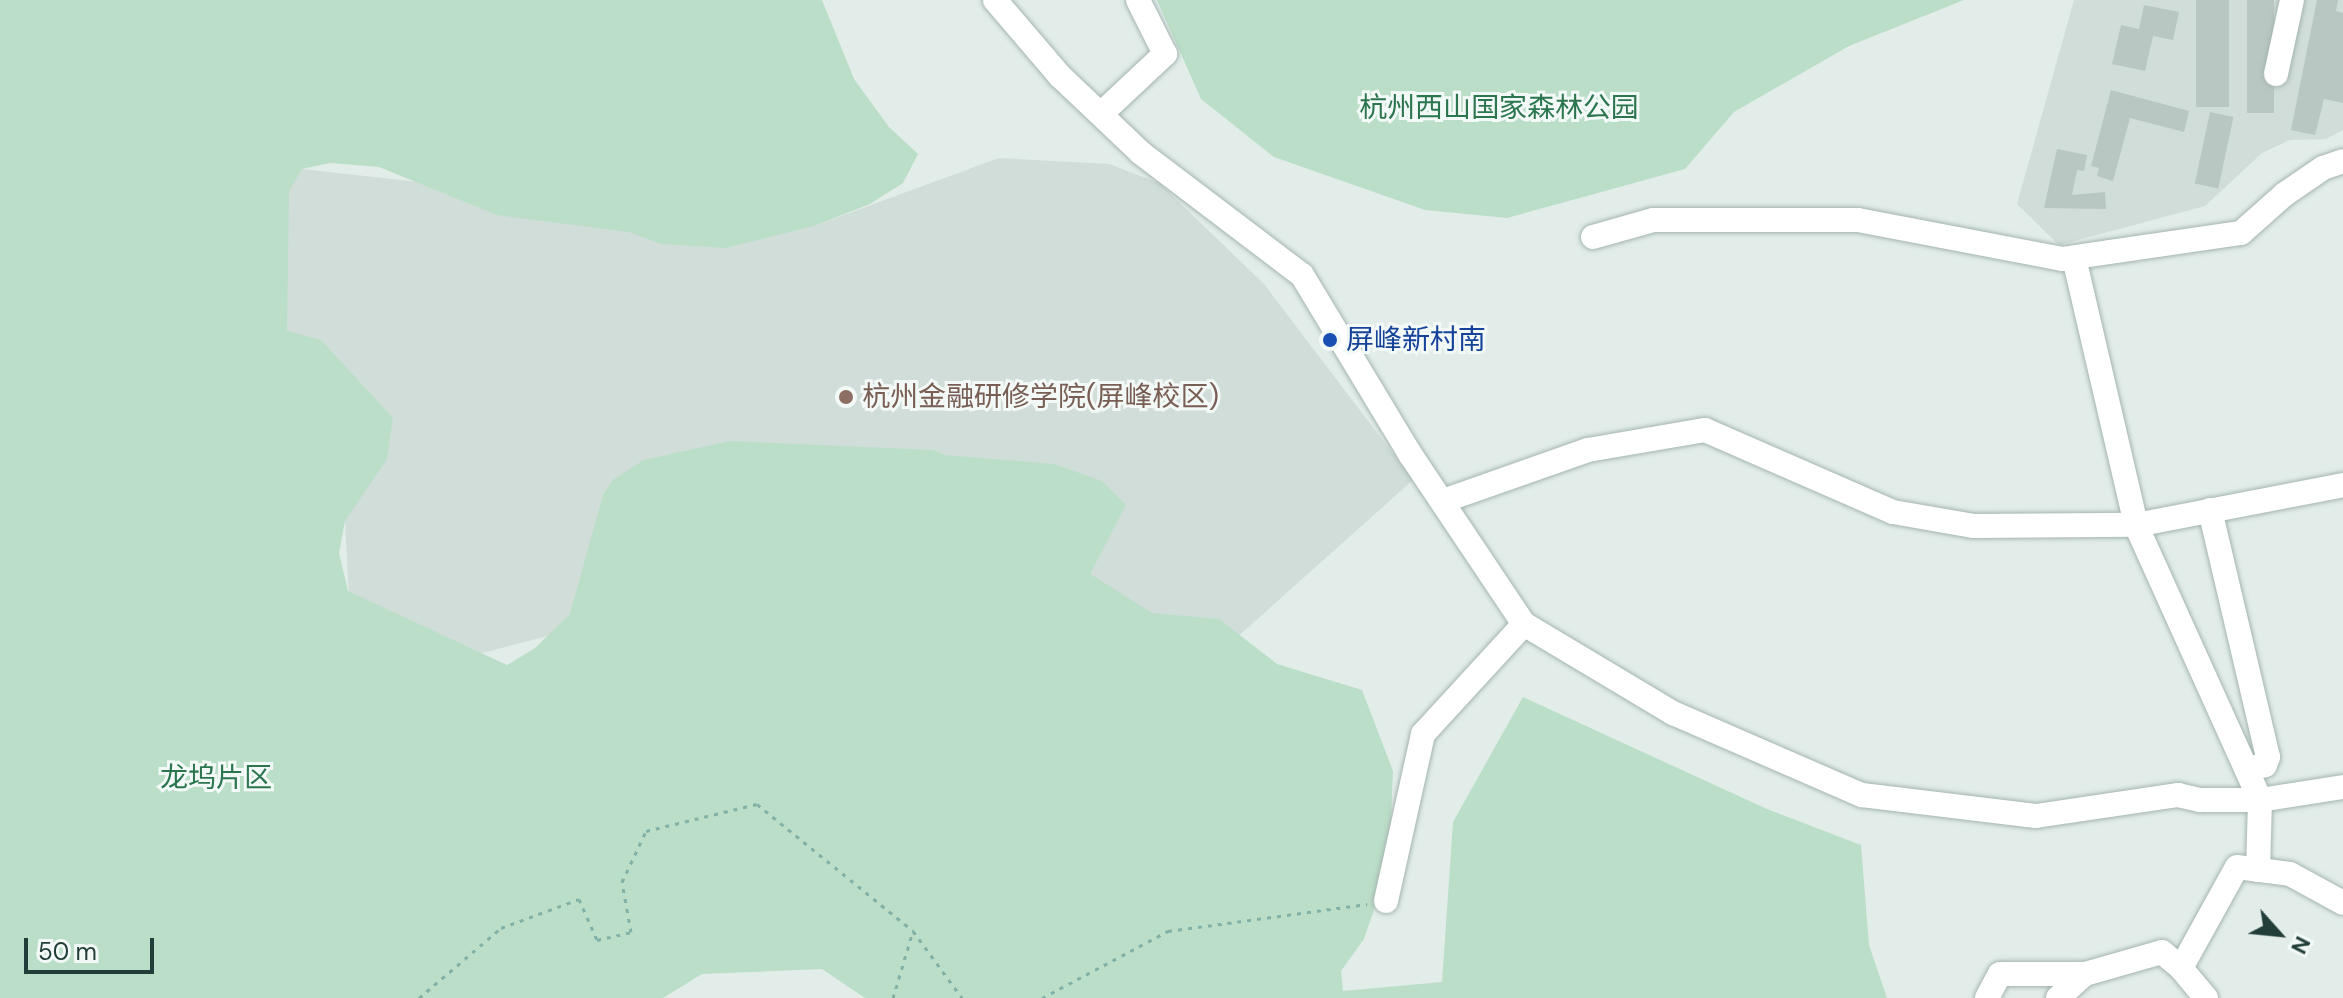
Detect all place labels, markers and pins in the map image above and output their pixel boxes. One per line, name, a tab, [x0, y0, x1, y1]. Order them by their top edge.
place label: 屏峰新村南	[1346, 323, 1486, 357]
marker: 屏峰新村南	[1321, 331, 1339, 349]
place label: 杭州金融研修学院(屏峰校区)	[862, 380, 1219, 414]
marker: 杭州金融研修学院(屏峰校区)	[837, 388, 855, 406]

